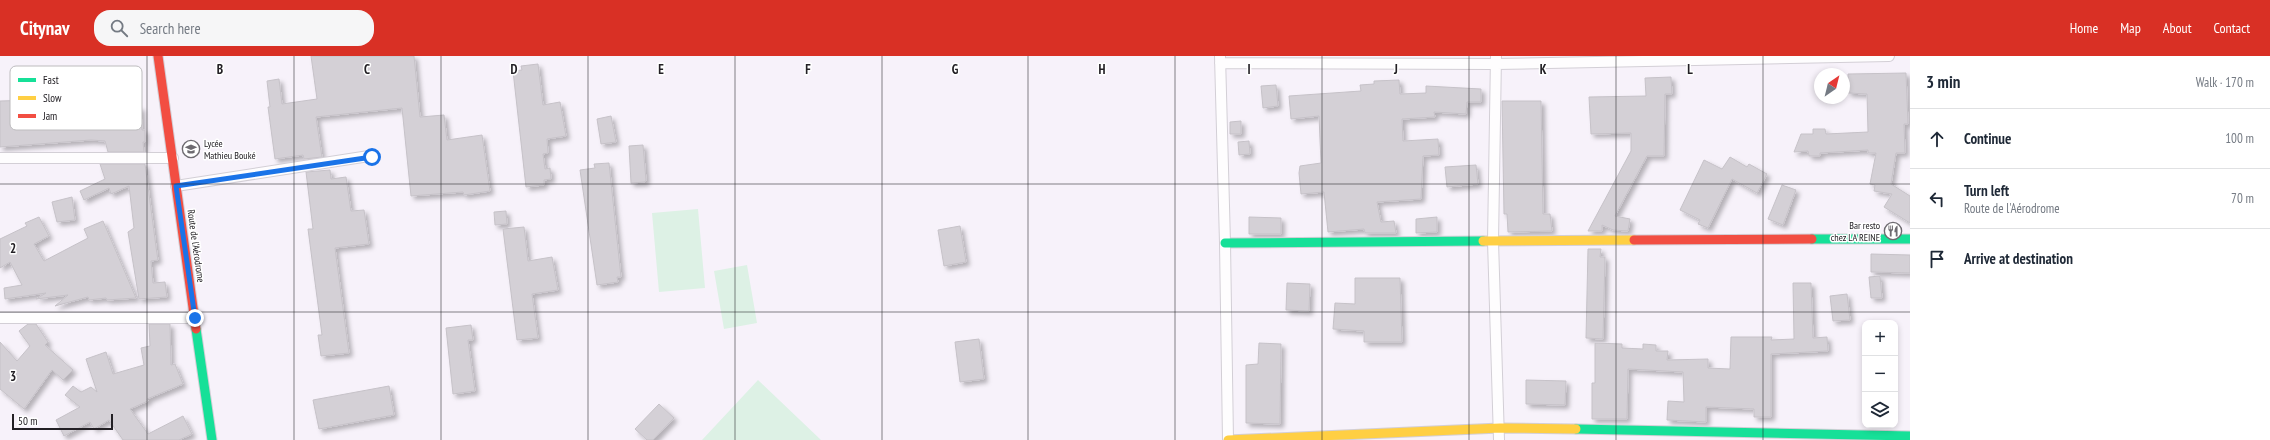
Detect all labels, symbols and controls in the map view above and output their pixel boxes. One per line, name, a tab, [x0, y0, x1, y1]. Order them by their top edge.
search box	[94, 10, 374, 46]
text: Citynav	[20, 16, 70, 40]
icon: search	[108, 17, 130, 39]
text: Search here	[140, 19, 201, 38]
text: Home	[2070, 19, 2098, 37]
text: Map	[2120, 19, 2141, 37]
text: About	[2163, 19, 2192, 37]
text: Contact	[2214, 19, 2250, 37]
text: B	[217, 61, 223, 78]
text: C	[364, 61, 370, 78]
text: D	[511, 61, 518, 78]
text: E	[658, 61, 664, 78]
text: F	[805, 61, 811, 78]
text: G	[952, 61, 959, 78]
text: H	[1099, 61, 1106, 78]
text: I	[1247, 61, 1251, 78]
text: J	[1393, 61, 1398, 78]
text: K	[1540, 61, 1547, 78]
text: L	[1687, 61, 1693, 78]
legend	[10, 66, 142, 130]
north arrow	[1814, 68, 1850, 104]
text: 3 min	[1926, 71, 1960, 93]
text: Fast	[43, 73, 59, 87]
text: Walk · 170 m	[2196, 74, 2254, 91]
text: Slow	[43, 91, 62, 105]
text: Jam	[42, 109, 57, 123]
icon: ahead	[1926, 128, 1948, 150]
text: Continue	[1964, 129, 2011, 148]
text: 100 m	[2225, 130, 2254, 147]
place label: Lycée Mathieu Bouké	[204, 137, 256, 162]
school or university icon: Lycée Mathieu Bouké	[181, 139, 201, 159]
route start	[363, 148, 381, 166]
text: Turn left	[1964, 181, 2009, 200]
icon: left	[1926, 188, 1948, 210]
text: 70 m	[2231, 190, 2254, 207]
text: Route de l'Aérodrome	[1964, 200, 2060, 217]
street label: Route de l'Aérodrome	[184, 209, 208, 283]
place label: Bar resto chez LA REINE	[1831, 219, 1880, 244]
restaurant icon: Bar resto chez LA REINE	[1883, 221, 1903, 241]
text: 2	[10, 240, 16, 257]
icon: arrive	[1926, 248, 1948, 270]
text: Arrive at destination	[1964, 249, 2073, 268]
route end	[186, 309, 204, 327]
map controls	[1862, 320, 1898, 428]
button: +	[1862, 320, 1898, 356]
button: −	[1862, 356, 1898, 392]
text: 3	[10, 368, 16, 385]
button: layers	[1862, 392, 1898, 428]
scale bar	[12, 412, 113, 431]
text: 50 m	[18, 414, 37, 428]

